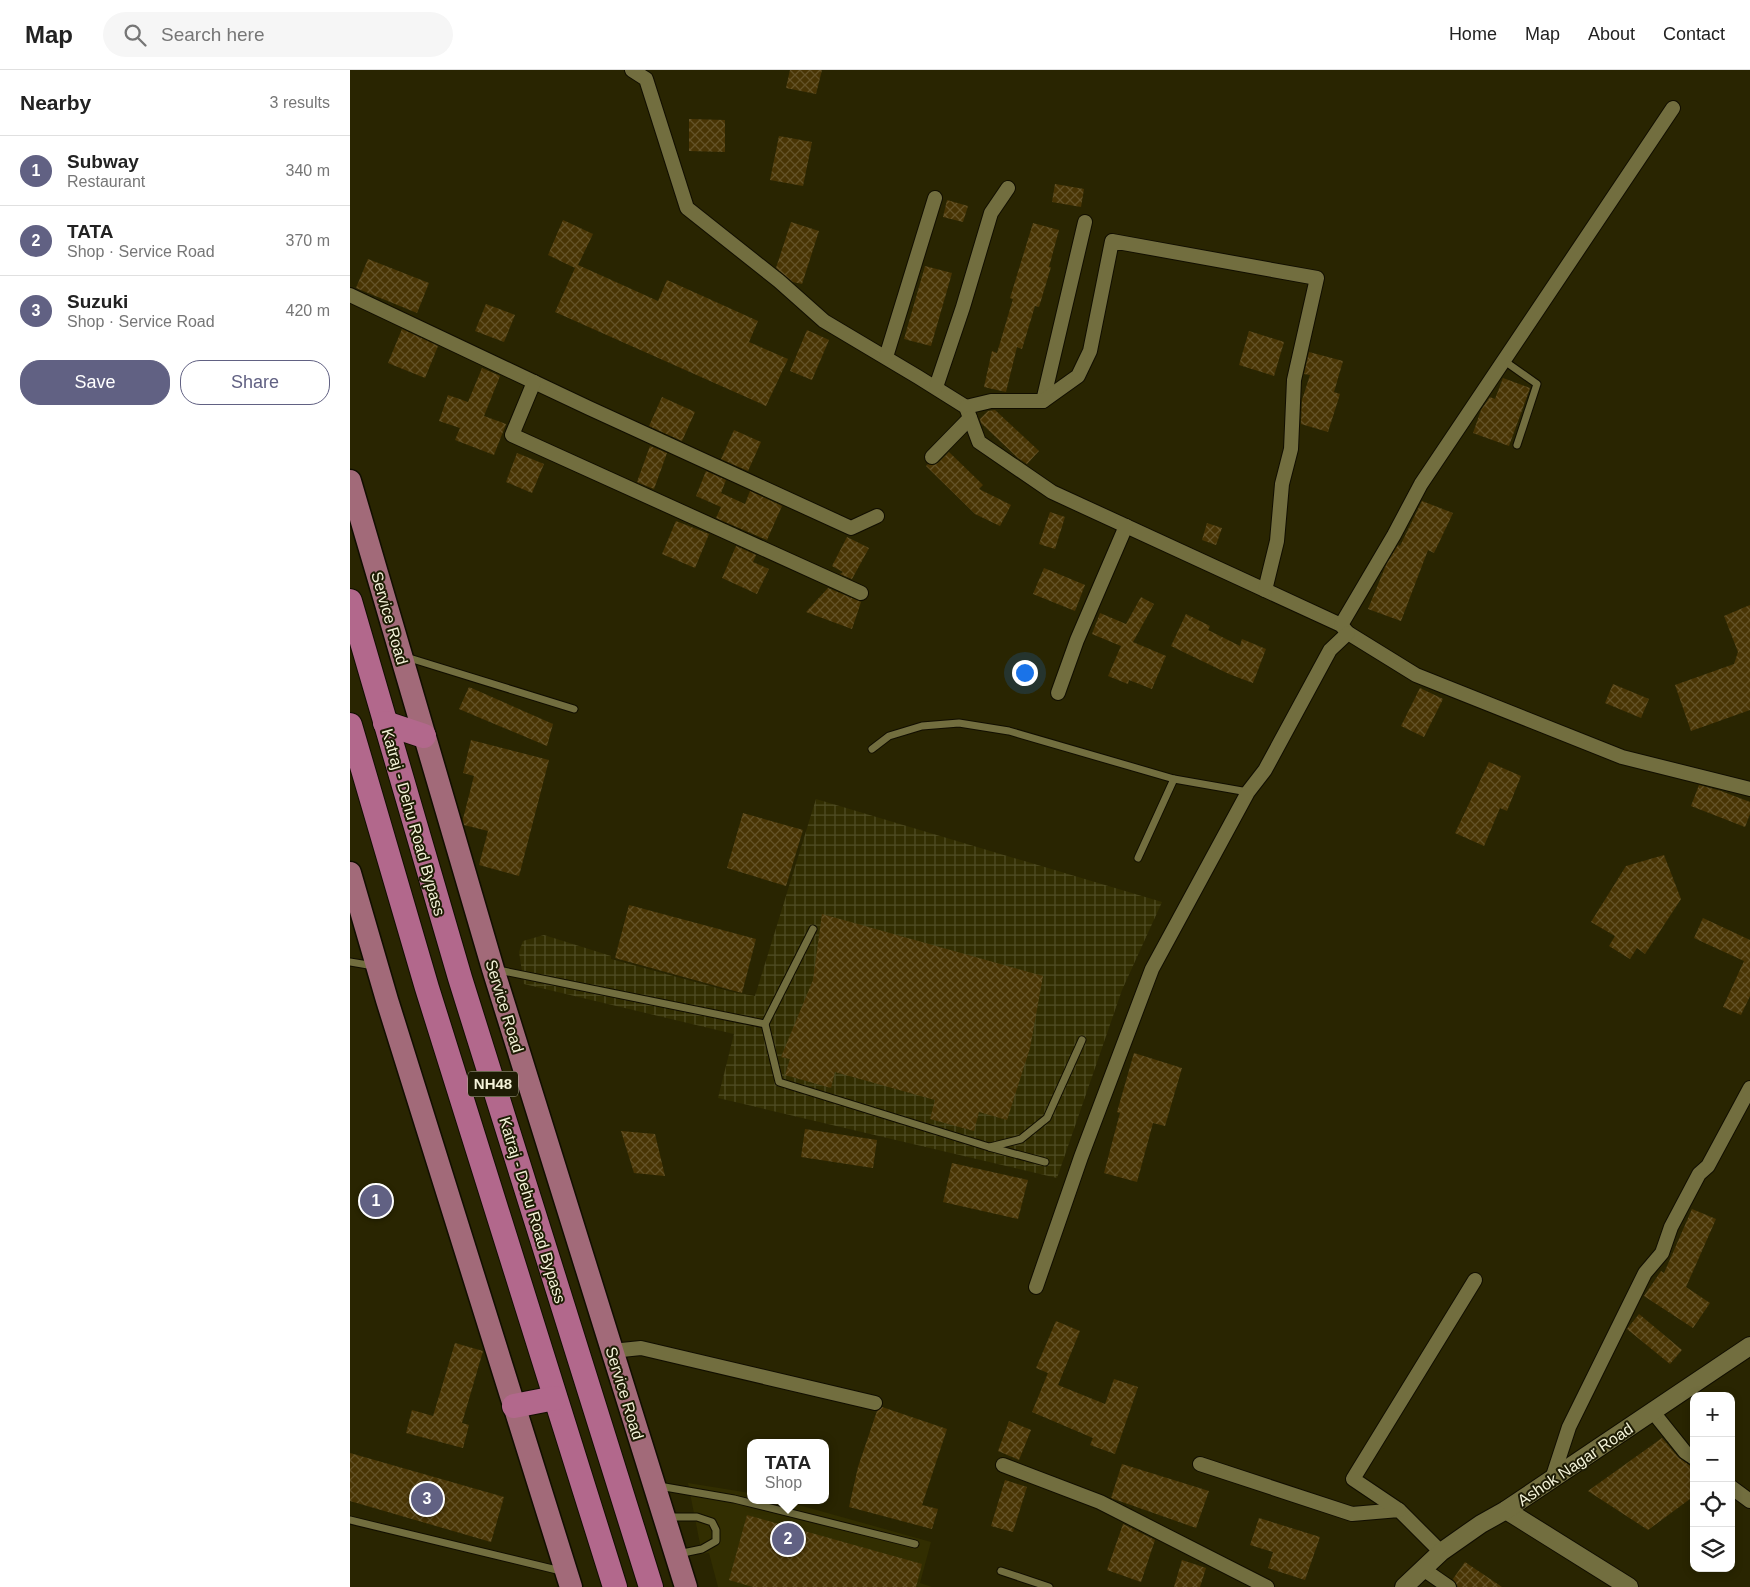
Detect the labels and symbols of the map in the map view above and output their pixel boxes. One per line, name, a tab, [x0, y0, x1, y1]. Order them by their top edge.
street label: Service Road	[368, 570, 411, 667]
your location	[1012, 660, 1038, 686]
street label: Katraj - Dehu Road Bypass	[379, 727, 448, 918]
street label: Service Road	[482, 958, 527, 1055]
road number: NH48	[468, 1072, 518, 1096]
street label: Katraj - Dehu Road Bypass	[496, 1115, 569, 1305]
pin: 1	[360, 1182, 392, 1220]
street label: Service Road	[602, 1345, 647, 1442]
street label: Ashok Nagar Road	[1514, 1420, 1636, 1509]
pin: 3	[411, 1480, 443, 1518]
pin: 2	[772, 1520, 804, 1558]

